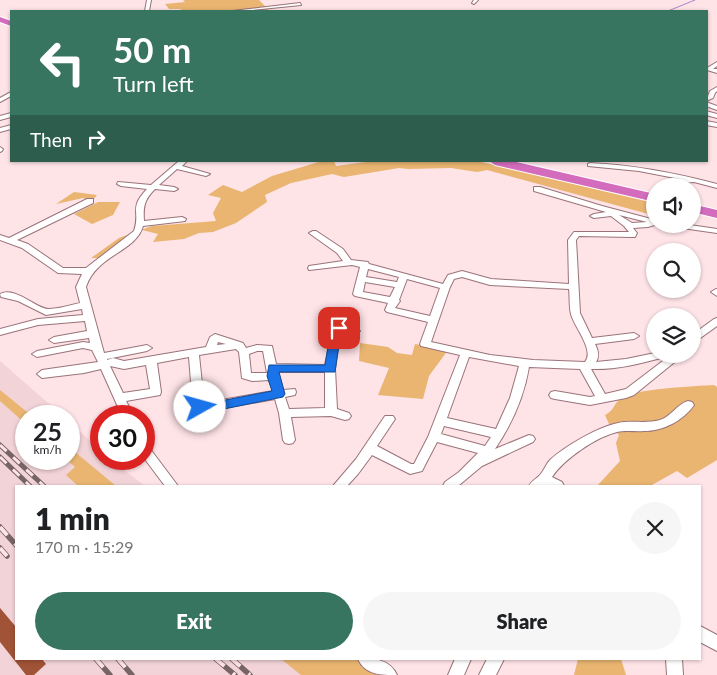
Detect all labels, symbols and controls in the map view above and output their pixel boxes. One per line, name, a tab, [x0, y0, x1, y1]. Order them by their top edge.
text: 50 m	[113, 28, 191, 70]
icon: left	[30, 30, 95, 95]
text: Turn left	[113, 70, 194, 97]
icon: right	[82, 125, 110, 153]
text: Then	[30, 128, 72, 151]
map controls	[646, 178, 701, 363]
button: sound	[646, 178, 701, 233]
button: search	[646, 243, 701, 298]
pin	[318, 307, 360, 349]
button: layers	[646, 308, 701, 363]
icon: arrive	[325, 314, 353, 342]
position arrow	[173, 380, 225, 432]
speed limit sign: 30	[90, 405, 155, 470]
text: 25	[33, 416, 62, 446]
text: km/h	[33, 442, 62, 457]
text: 1 min	[35, 500, 110, 536]
button: close	[629, 502, 681, 554]
text: 170 m · 15:29	[35, 537, 134, 556]
button: Exit	[35, 592, 353, 650]
button: Share	[363, 592, 681, 650]

